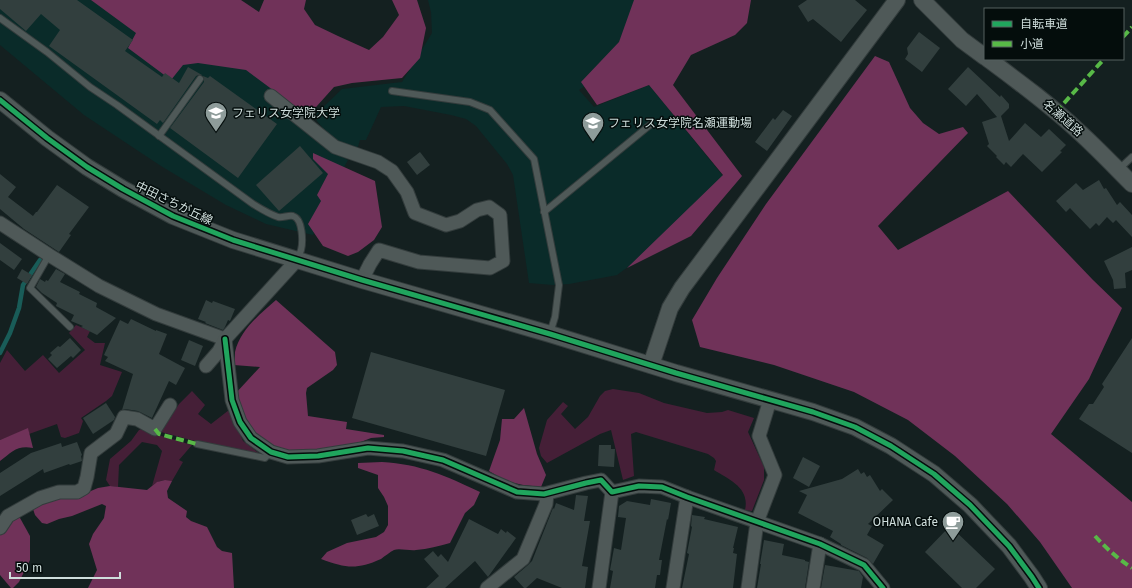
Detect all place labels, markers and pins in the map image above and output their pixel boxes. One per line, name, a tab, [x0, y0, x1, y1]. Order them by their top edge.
school or university icon: フェリス女学院大学	[203, 100, 229, 133]
place label: フェリス女学院大学	[232, 106, 340, 120]
school or university icon: フェリス女学院名瀬運動場	[580, 110, 606, 143]
place label: フェリス女学院名瀬運動場	[608, 116, 752, 130]
cafe icon: OHANA Cafe	[940, 509, 966, 542]
place label: OHANA Cafe	[873, 515, 938, 529]

